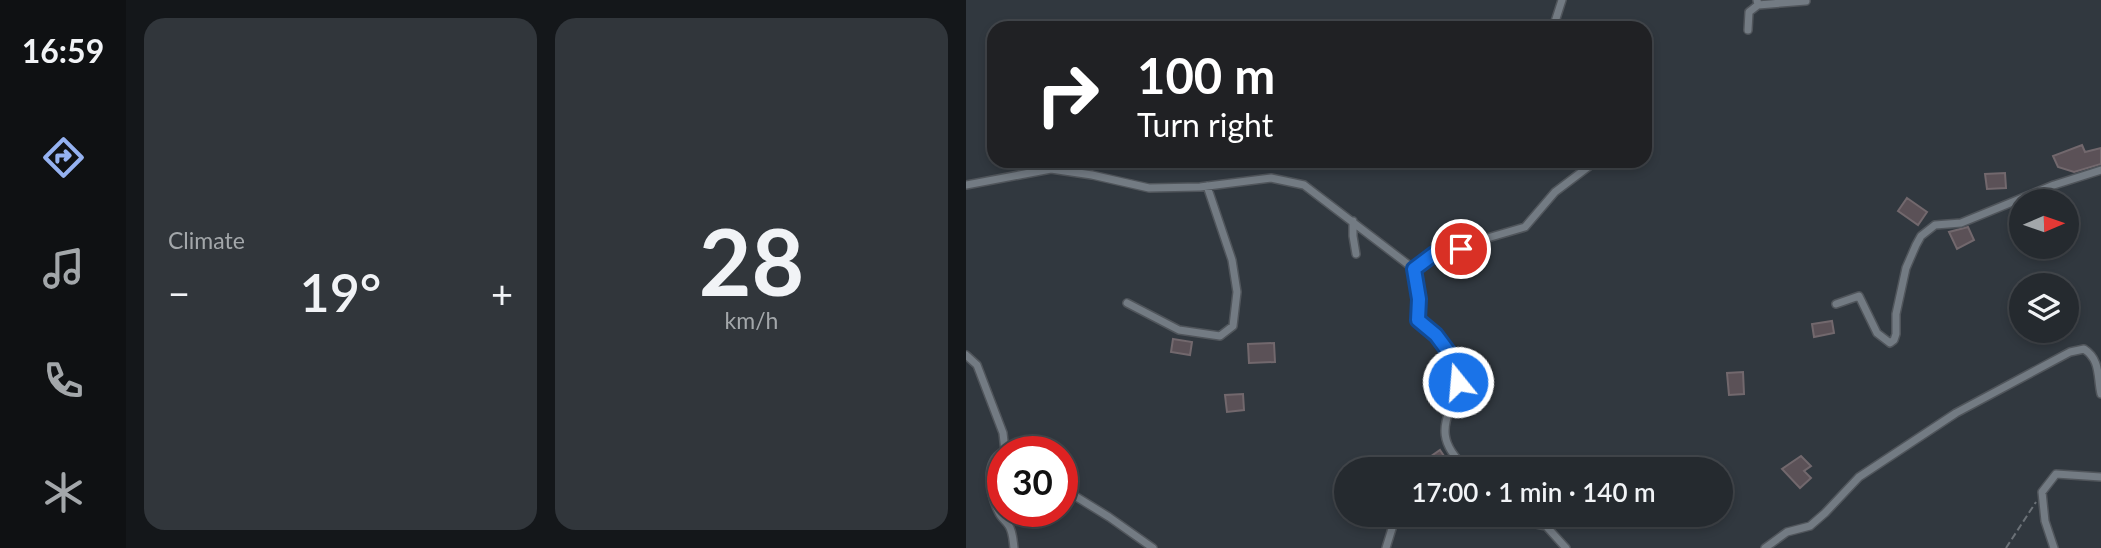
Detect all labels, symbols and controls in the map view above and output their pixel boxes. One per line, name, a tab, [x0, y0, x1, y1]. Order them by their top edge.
text: 16:59	[22, 31, 104, 70]
text: 100 m	[1137, 46, 1275, 104]
icon: right	[1022, 49, 1113, 140]
text: Turn right	[1137, 105, 1273, 144]
icon: directions	[39, 133, 88, 182]
north arrow	[2009, 189, 2079, 259]
map controls	[2009, 189, 2079, 343]
text: 28	[699, 206, 804, 315]
pin	[1431, 219, 1491, 279]
text: Climate	[168, 226, 245, 254]
icon: arrive	[1442, 230, 1480, 268]
icon: music	[39, 244, 88, 293]
text: 19°	[300, 261, 381, 323]
text: −	[168, 270, 190, 316]
text: +	[491, 270, 513, 316]
button: layers	[2009, 273, 2079, 343]
text: km/h	[725, 306, 778, 334]
position arrow	[1421, 345, 1495, 419]
icon: phone	[39, 356, 88, 405]
speed limit sign: 30	[987, 436, 1078, 527]
icon: climate	[39, 468, 88, 517]
text: 17:00 · 1 min · 140 m	[1411, 476, 1656, 508]

